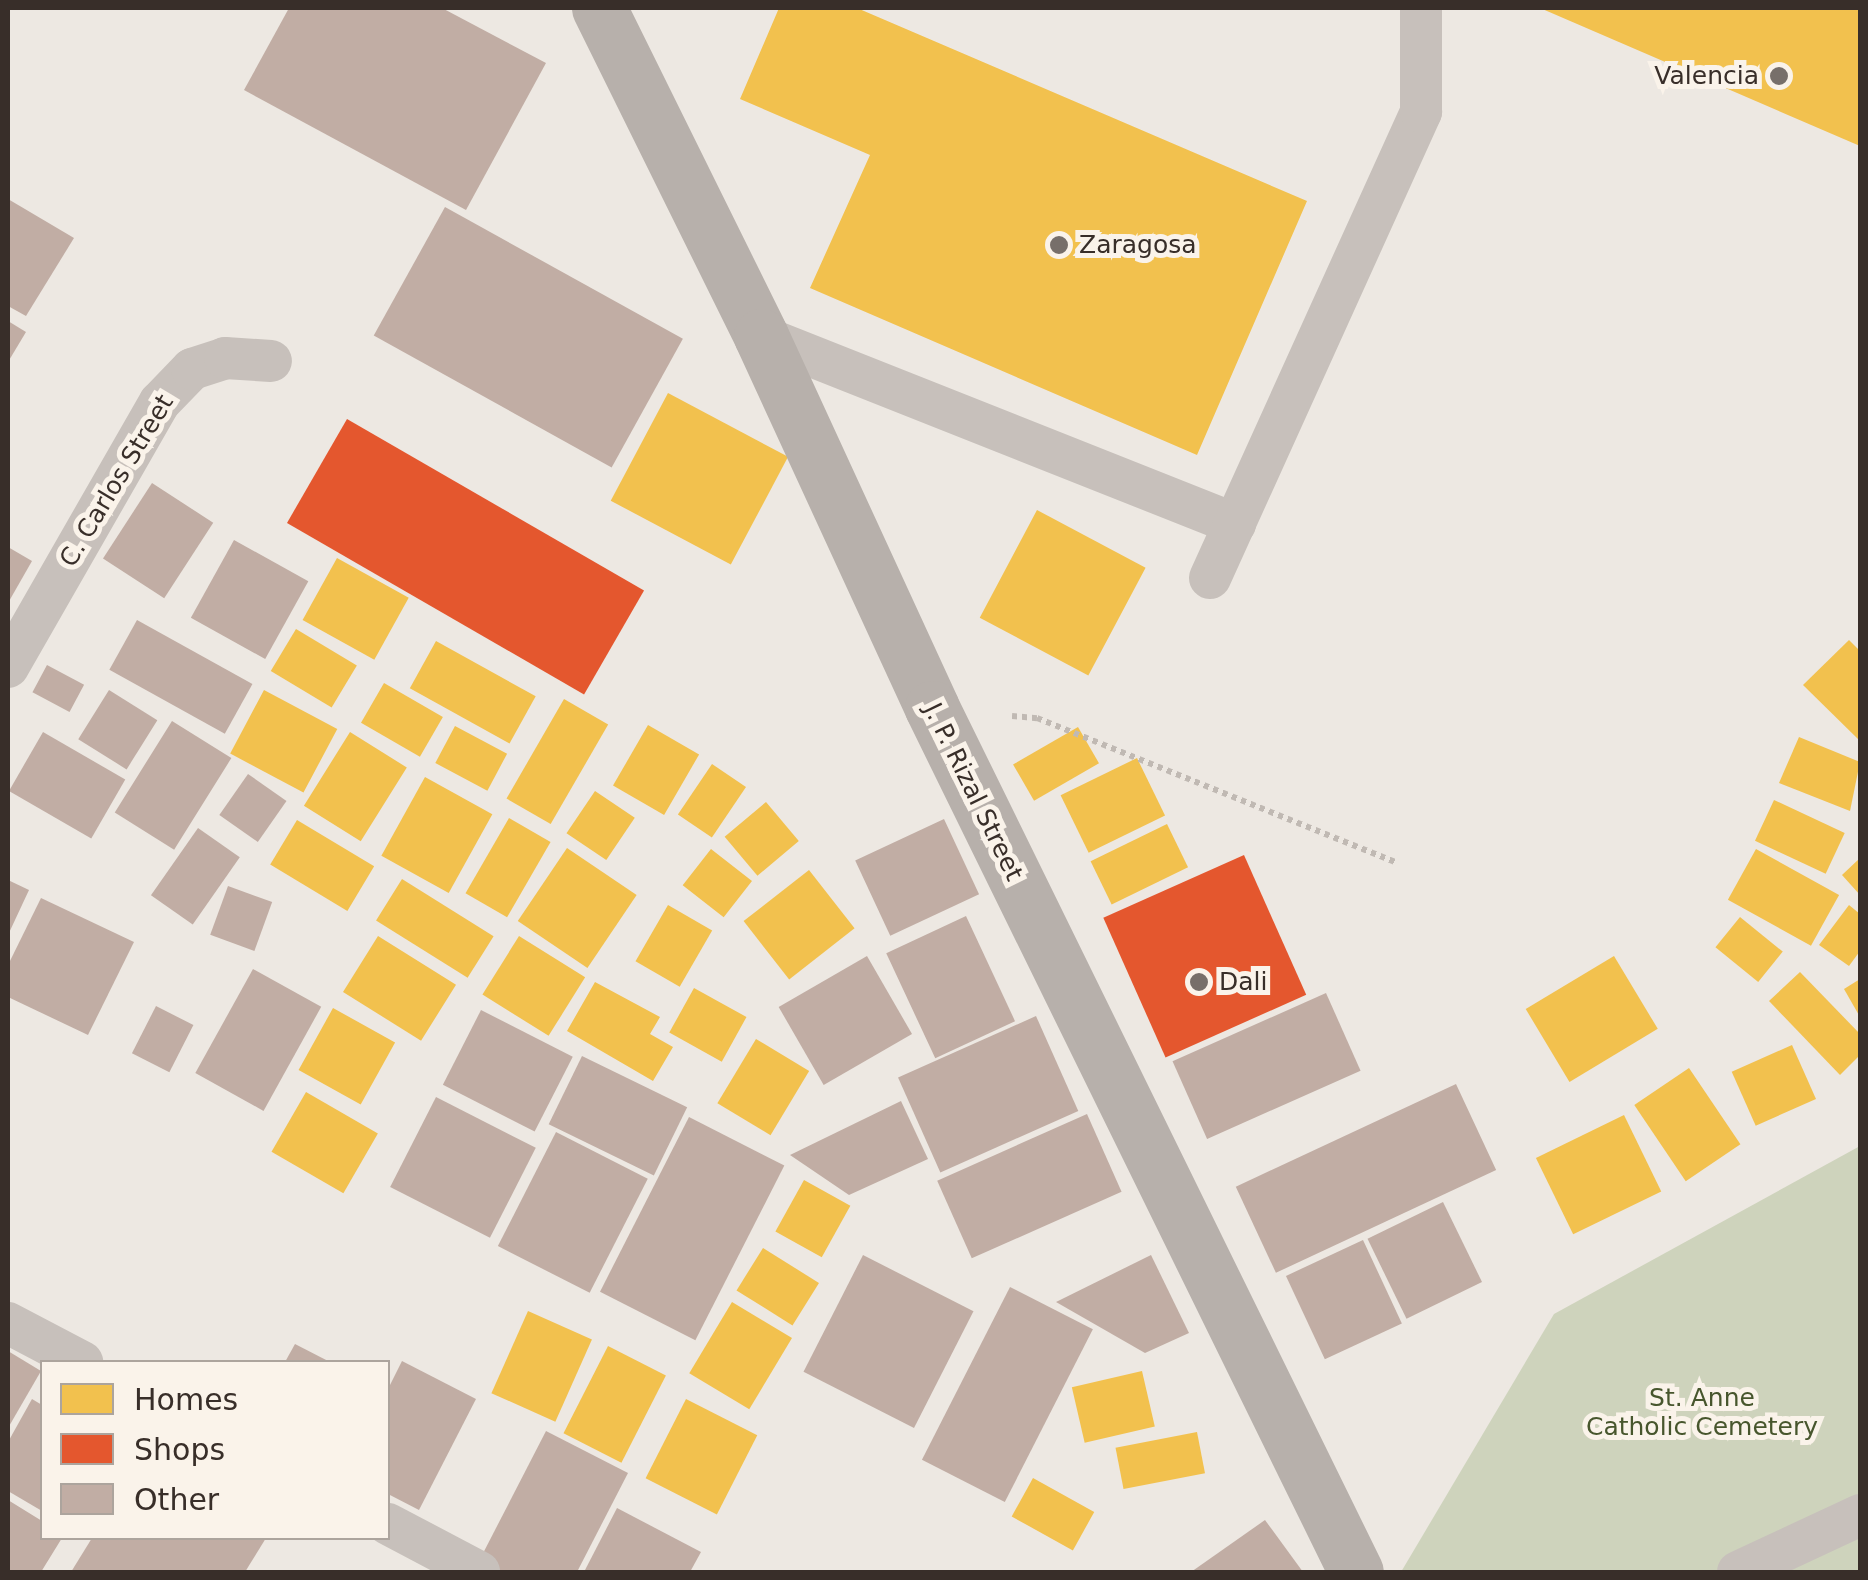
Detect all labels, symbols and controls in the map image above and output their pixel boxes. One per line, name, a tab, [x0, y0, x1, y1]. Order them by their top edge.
place label: Valencia	[1654, 61, 1759, 91]
marker: Valencia	[1768, 65, 1790, 87]
place label: Zaragosa	[1079, 230, 1197, 260]
marker: Zaragosa	[1048, 234, 1070, 256]
street label: C. Carlos Street	[54, 389, 180, 573]
street label: J. P. Rizal Street	[917, 698, 1029, 886]
place label: Dali	[1219, 967, 1267, 997]
marker: Dali	[1188, 971, 1210, 993]
legend	[40, 1360, 390, 1540]
text: Homes	[134, 1382, 238, 1417]
park label: St. Anne Catholic Cemetery	[1586, 1384, 1818, 1443]
text: Shops	[134, 1432, 225, 1467]
text: Other	[134, 1482, 219, 1517]

